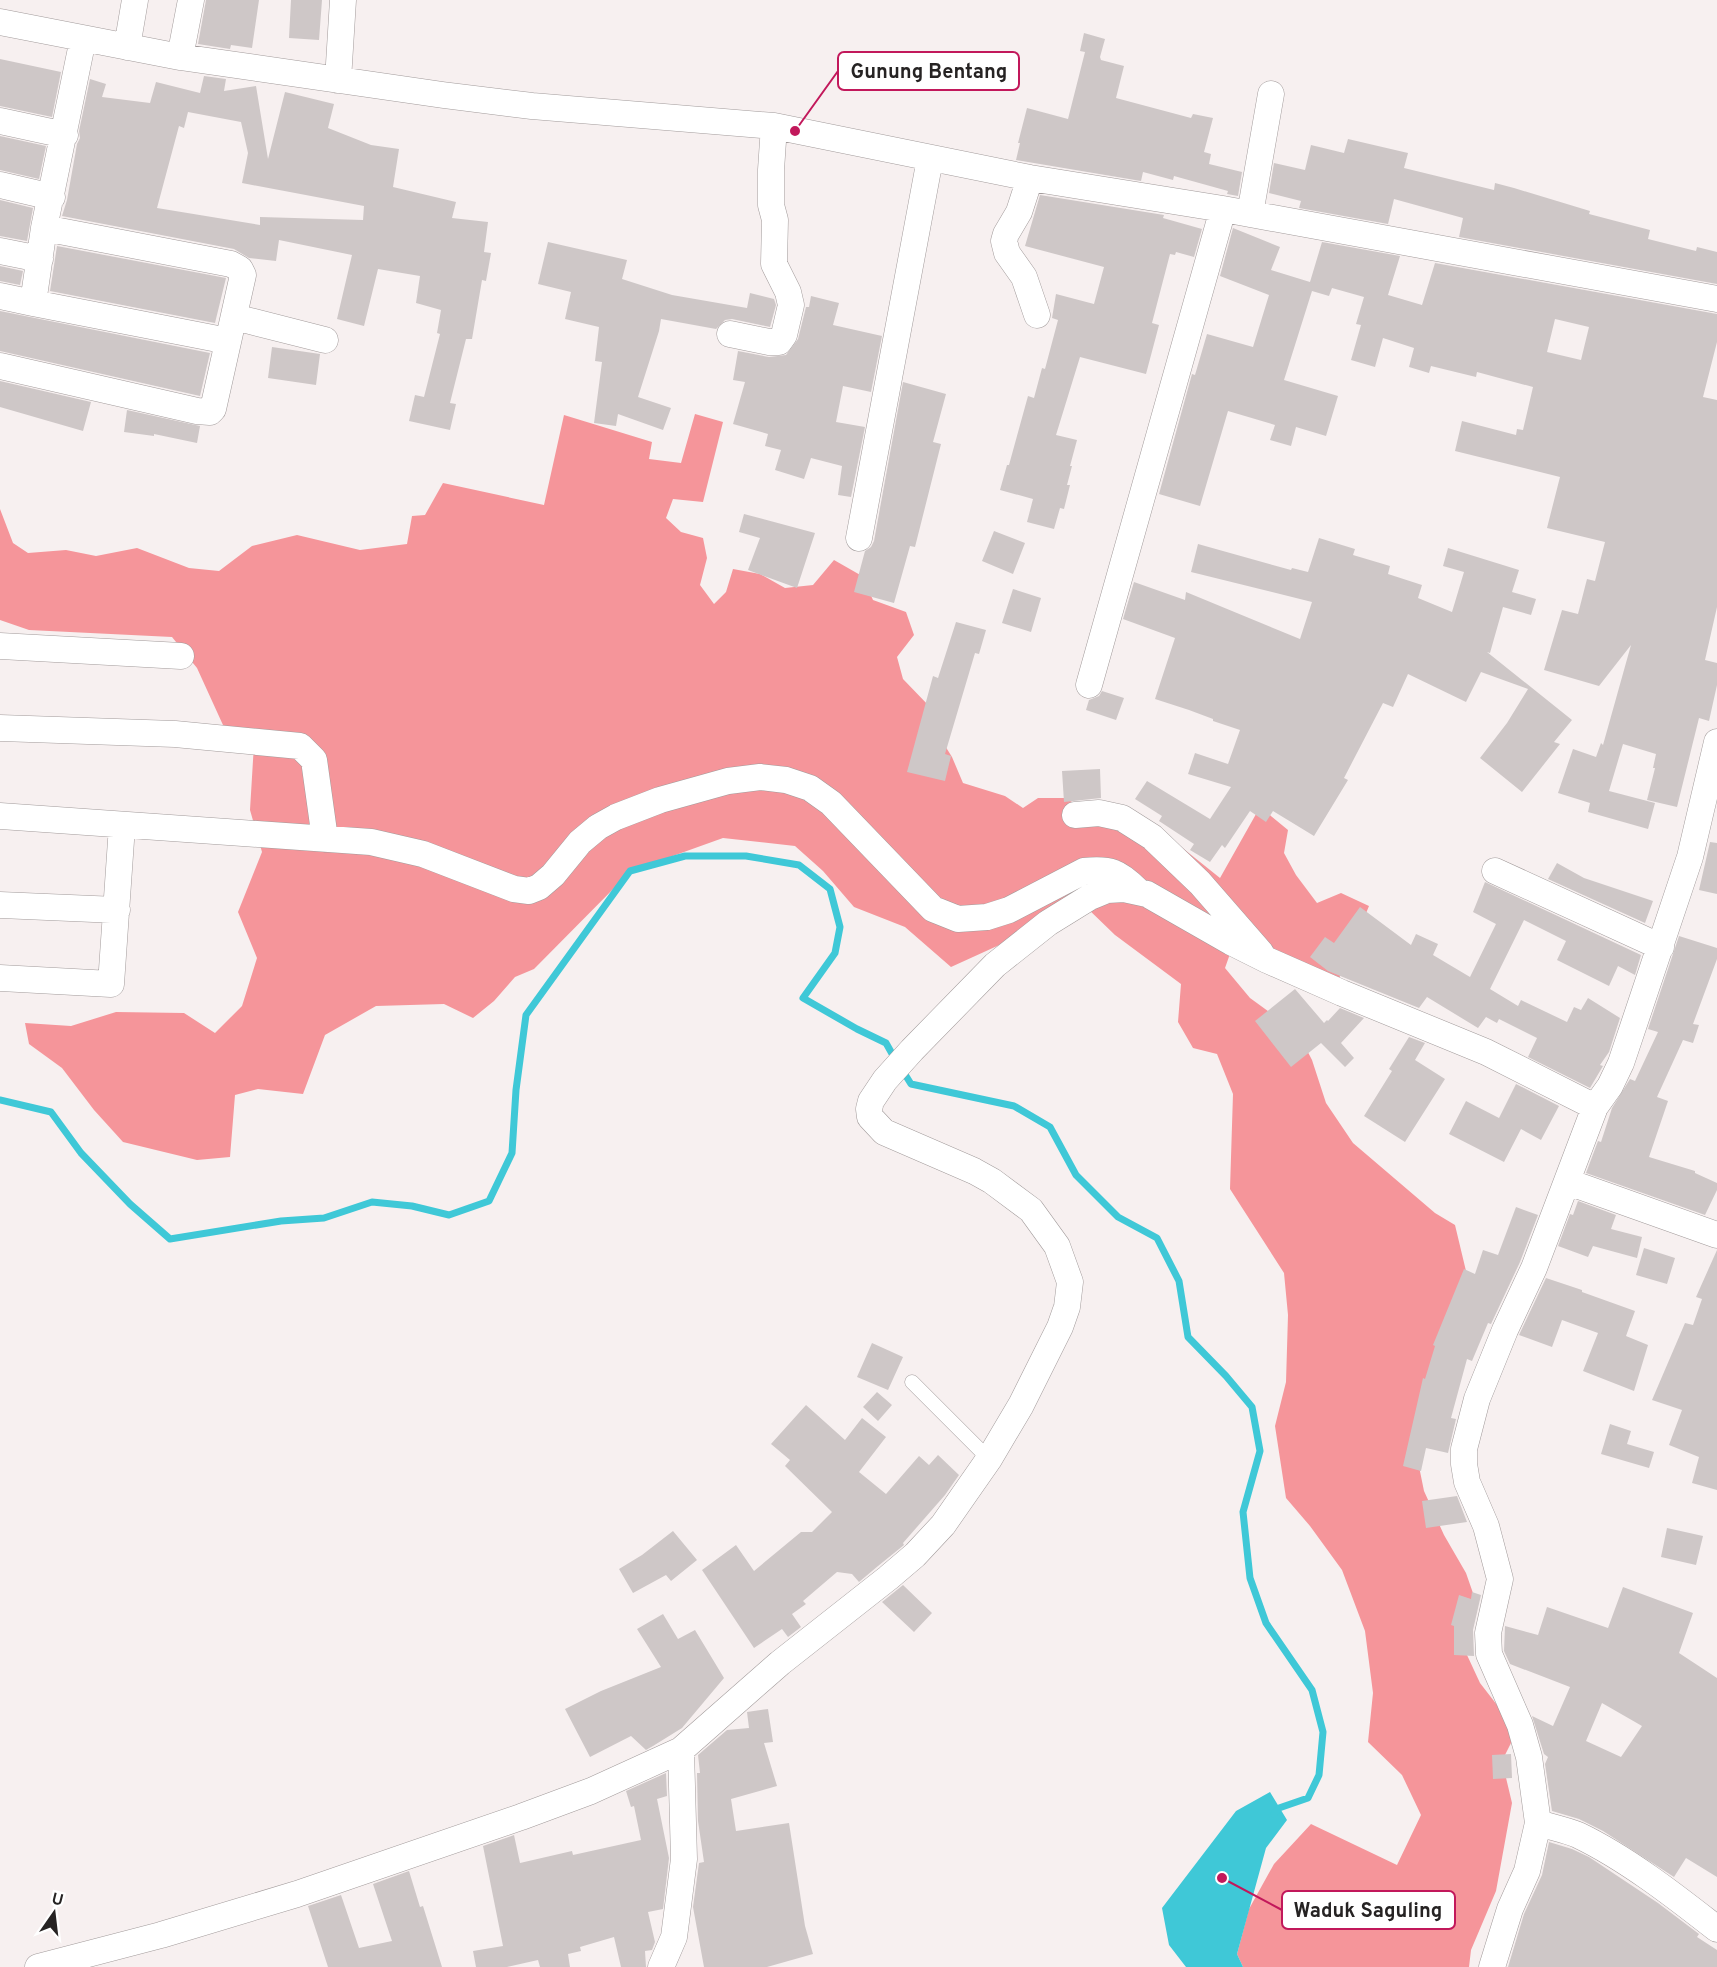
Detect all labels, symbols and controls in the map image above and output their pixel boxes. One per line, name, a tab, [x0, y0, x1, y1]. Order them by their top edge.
callout: Gunung Bentang	[838, 52, 1019, 90]
text: Gunung Bentang	[851, 60, 1007, 86]
north arrow	[24, 1883, 84, 1943]
text: U	[49, 1889, 65, 1911]
callout: Waduk Saguling	[1282, 1891, 1455, 1929]
text: Waduk Saguling	[1294, 1899, 1442, 1925]

